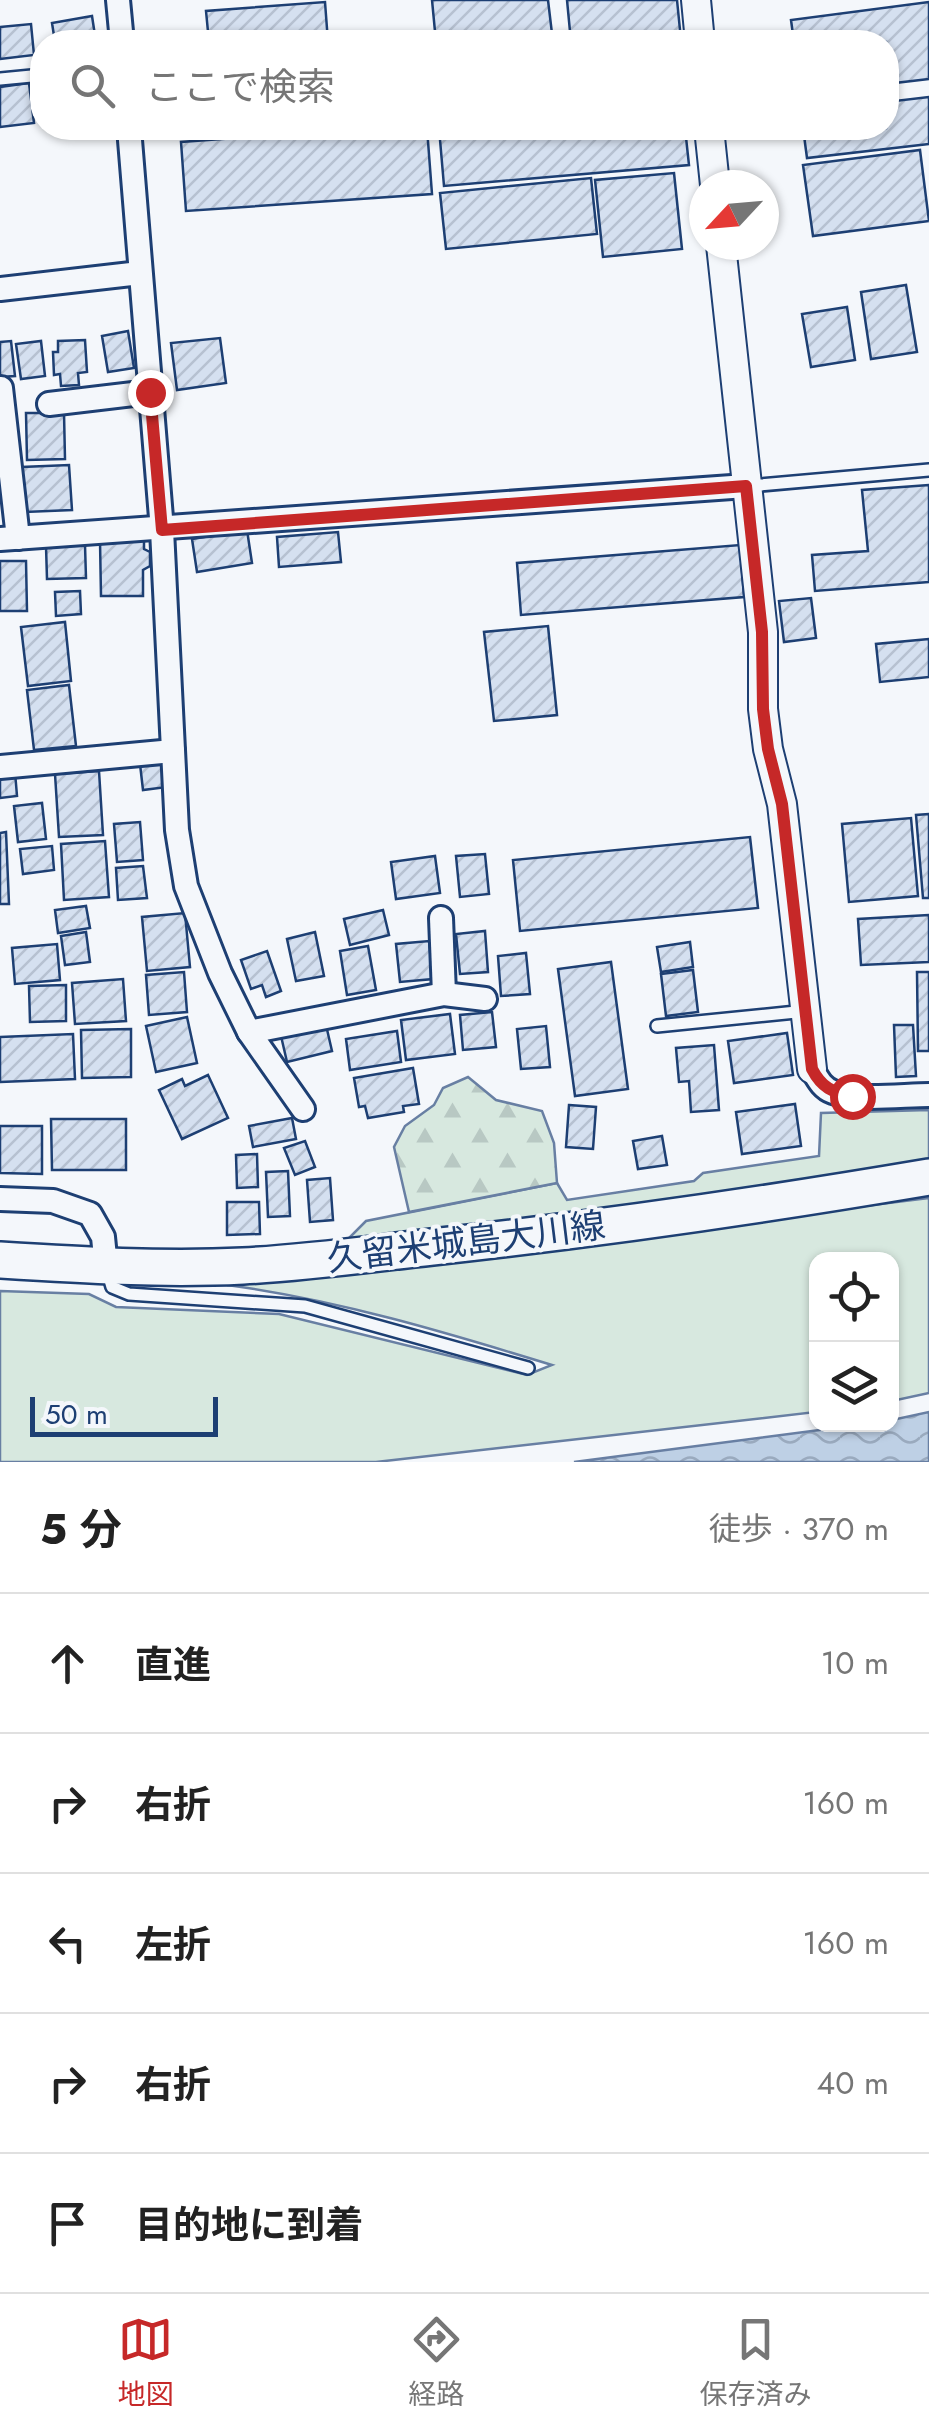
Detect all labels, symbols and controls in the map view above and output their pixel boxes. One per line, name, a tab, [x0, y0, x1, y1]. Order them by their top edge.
search box	[30, 30, 899, 140]
icon: search	[65, 58, 120, 113]
text: ここで検索	[145, 59, 335, 114]
north arrow	[689, 170, 779, 260]
route end	[128, 370, 174, 416]
route start	[830, 1074, 876, 1120]
street label: 久留米城島大川線	[324, 1200, 608, 1284]
map controls	[809, 1252, 899, 1432]
button: locate	[809, 1252, 899, 1342]
button: layers	[809, 1342, 899, 1432]
scale bar	[30, 1392, 218, 1436]
text: 50 m	[45, 1394, 108, 1435]
text: 5 分	[40, 1499, 122, 1560]
text: 徒歩 · 370 m	[709, 1506, 889, 1552]
icon: ahead	[40, 1636, 95, 1691]
text: 直進	[135, 1637, 211, 1692]
text: 10 m	[821, 1640, 889, 1686]
icon: right	[40, 1776, 95, 1831]
text: 右折	[135, 1777, 211, 1832]
text: 160 m	[802, 1780, 889, 1826]
icon: left	[40, 1916, 95, 1971]
text: 左折	[135, 1917, 211, 1972]
text: 160 m	[802, 1920, 889, 1966]
icon: right	[40, 2056, 95, 2111]
text: 右折	[135, 2057, 211, 2112]
text: 40 m	[817, 2060, 889, 2106]
icon: arrive	[40, 2196, 95, 2251]
text: 目的地に到着	[135, 2197, 363, 2252]
tab: 地図	[117, 2312, 174, 2415]
tab: 経路	[408, 2312, 465, 2415]
tab: 保存済み	[699, 2312, 812, 2415]

